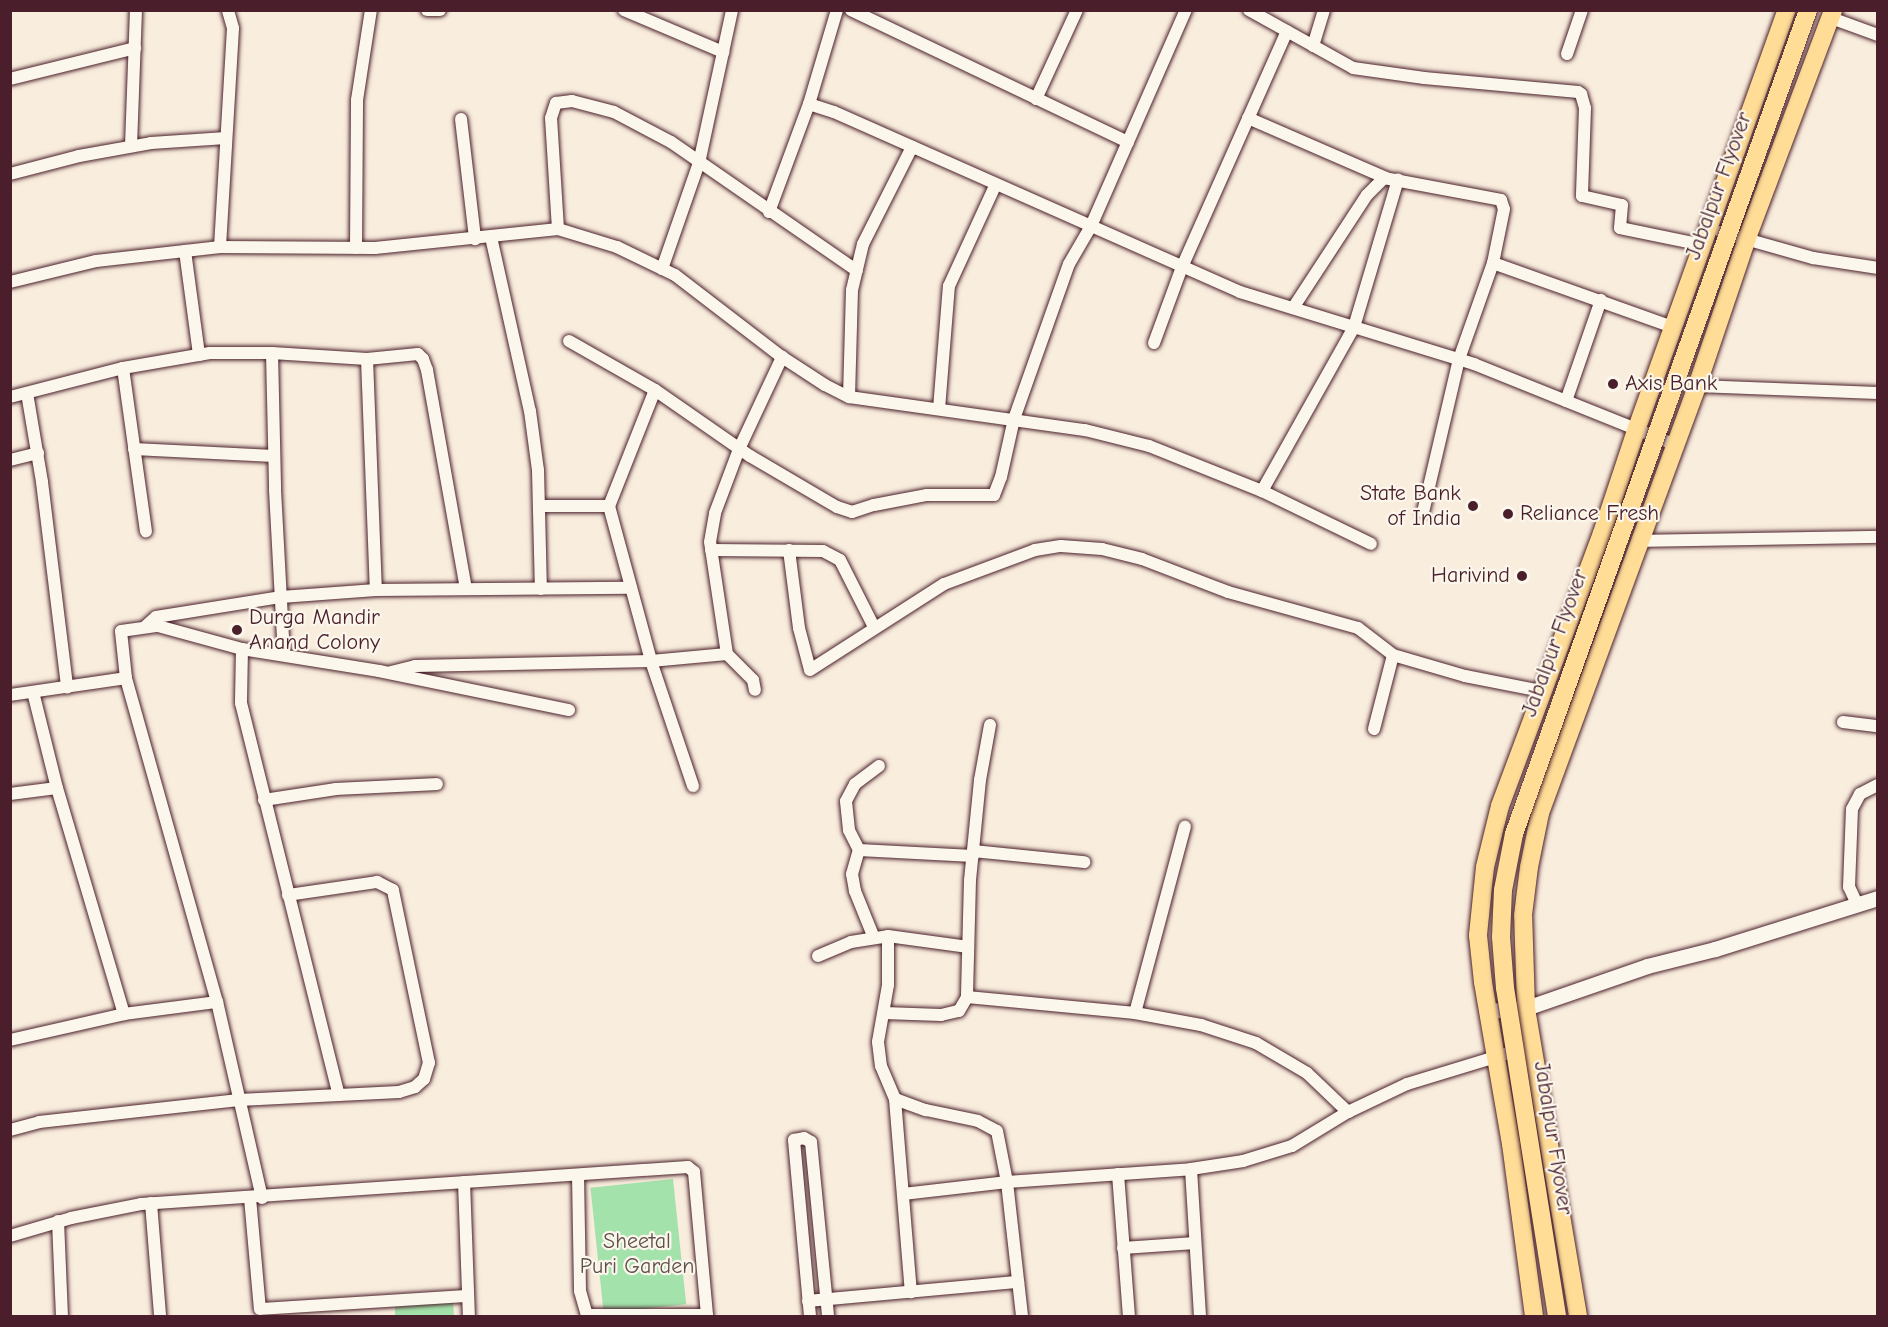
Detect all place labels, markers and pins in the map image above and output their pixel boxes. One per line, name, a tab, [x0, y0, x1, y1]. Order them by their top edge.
place label: Axis Bank	[1625, 371, 1717, 397]
marker: Axis Bank	[1606, 377, 1620, 391]
place label: State Bank of India	[1360, 480, 1461, 532]
marker: State Bank of India	[1466, 499, 1480, 513]
place label: Reliance Fresh	[1520, 501, 1659, 527]
marker: Reliance Fresh	[1501, 507, 1515, 521]
place label: Harivind	[1431, 563, 1510, 589]
marker: Harivind	[1515, 569, 1529, 583]
place label: Durga Mandir Anand Colony	[249, 604, 380, 656]
marker: Durga Mandir Anand Colony	[230, 623, 244, 637]

